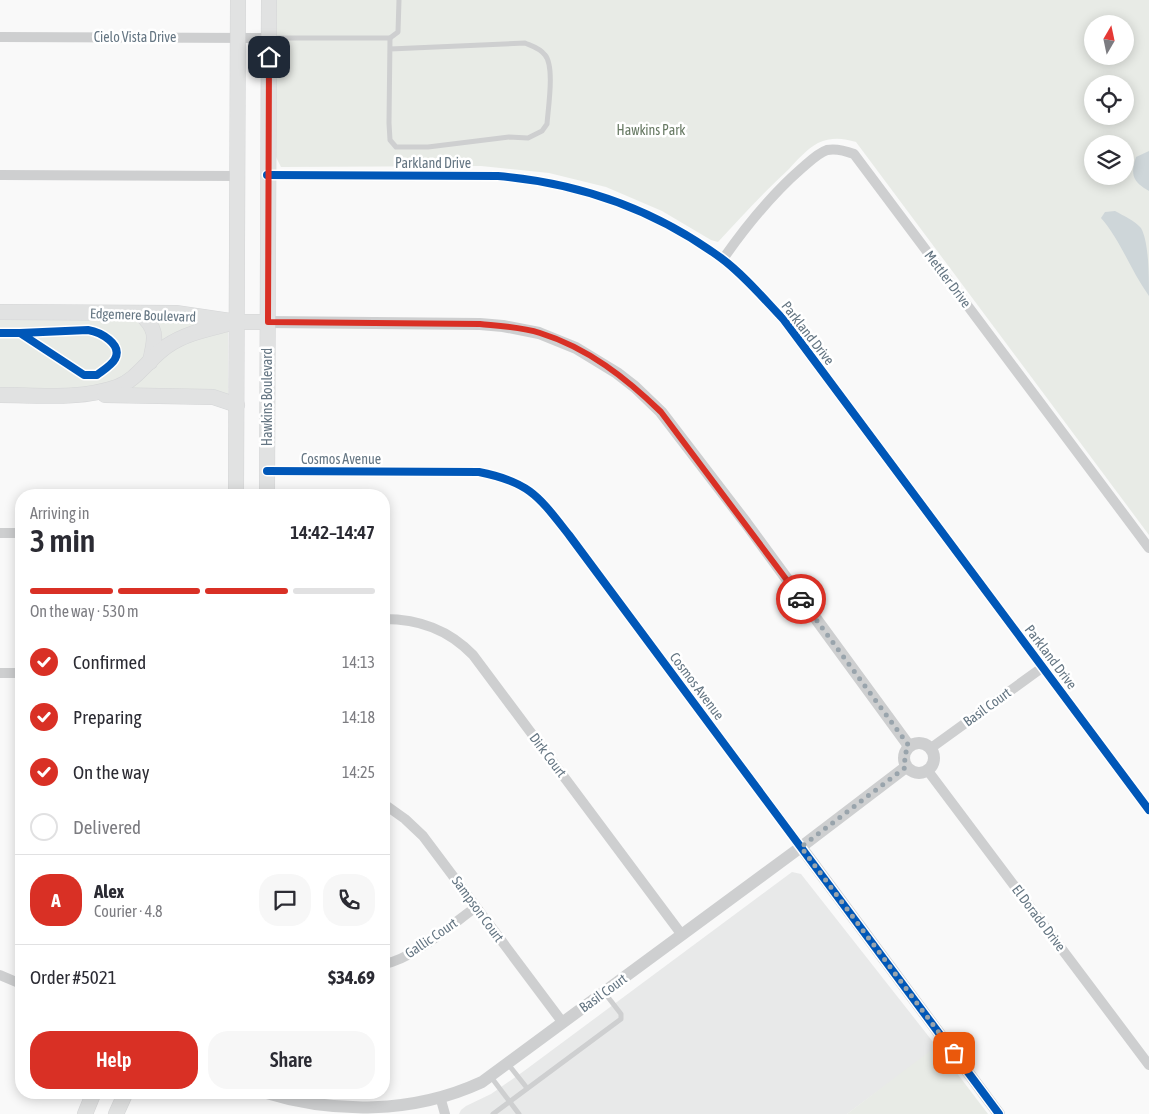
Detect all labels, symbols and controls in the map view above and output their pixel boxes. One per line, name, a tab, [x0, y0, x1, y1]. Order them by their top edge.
north arrow	[1084, 15, 1134, 65]
map controls	[1084, 15, 1134, 185]
street label: Cielo Vista Drive	[94, 29, 176, 45]
pin	[248, 36, 290, 78]
icon: home	[255, 43, 283, 71]
button: locate	[1084, 75, 1134, 125]
park label: Hawkins Park	[617, 122, 686, 138]
button: layers	[1084, 135, 1134, 185]
street label: Parkland Drive	[395, 155, 471, 171]
street label: Mettler Drive	[921, 247, 975, 311]
street label: Parkland Drive	[778, 298, 838, 368]
street label: Edgemere Boulevard	[90, 305, 196, 325]
street label: Hawkins Boulevard	[259, 348, 275, 446]
street label: Cosmos Avenue	[301, 451, 381, 467]
text: Arriving in	[30, 504, 90, 522]
text: 14:42–14:47	[290, 521, 375, 543]
text: 3 min	[30, 522, 95, 559]
courier	[776, 574, 826, 624]
icon: car	[787, 585, 815, 613]
text: On the way · 530 m	[30, 602, 139, 620]
street label: Parkland Drive	[1022, 622, 1080, 692]
icon: check	[30, 648, 58, 676]
street label: Cosmos Avenue	[667, 649, 727, 723]
text: Confirmed	[73, 651, 146, 673]
text: 14:13	[342, 653, 375, 671]
street label: Basil Court	[960, 684, 1014, 730]
icon: check	[30, 703, 58, 731]
text: Preparing	[73, 706, 142, 728]
text: 14:18	[342, 708, 375, 726]
street label: Dirk Court	[526, 730, 570, 780]
icon: check	[30, 758, 58, 786]
text: On the way	[73, 761, 150, 783]
text: 14:25	[342, 763, 375, 781]
text: Delivered	[73, 816, 141, 838]
street label: Sampson Court	[449, 873, 507, 945]
button: chat	[259, 874, 311, 926]
button: phone	[323, 874, 375, 926]
text: Alex	[94, 880, 124, 902]
street label: El Dorado Drive	[1009, 882, 1069, 954]
text: A	[51, 889, 61, 911]
text: Courier · 4.8	[94, 902, 163, 920]
street label: Gallic Court	[402, 915, 460, 961]
text: Order #5021	[30, 966, 117, 988]
text: $34.69	[328, 966, 375, 988]
street label: Basil Court	[576, 970, 630, 1016]
button: Help	[30, 1031, 198, 1089]
button: Share	[208, 1031, 375, 1089]
pin	[933, 1032, 975, 1074]
icon: bag	[940, 1039, 968, 1067]

